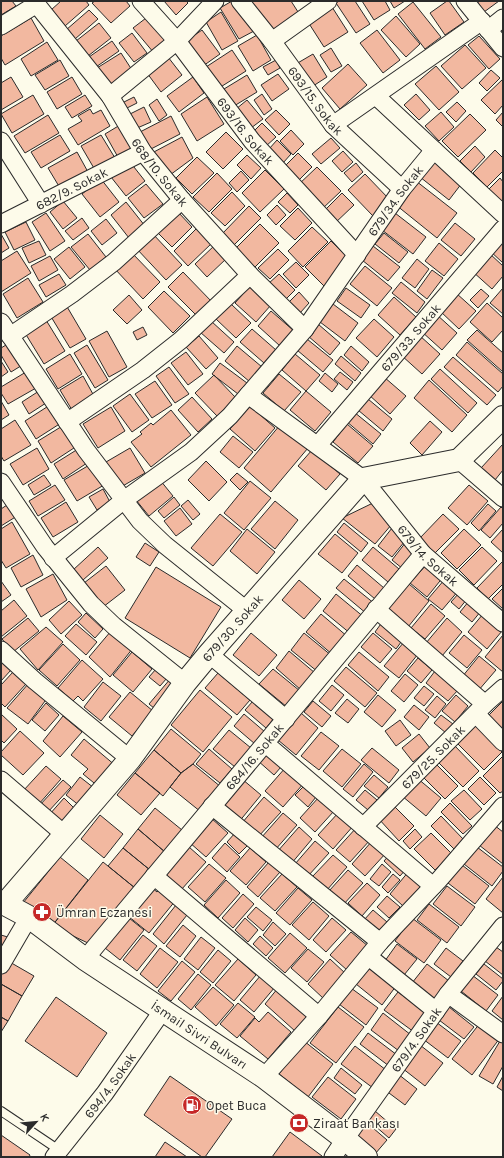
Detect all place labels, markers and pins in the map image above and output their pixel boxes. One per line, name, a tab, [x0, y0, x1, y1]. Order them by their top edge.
pharmacy icon: Ümran Eczanesi	[31, 901, 53, 923]
place label: Ümran Eczanesi	[56, 904, 152, 920]
fuel station icon: Opet Buca	[181, 1094, 203, 1116]
place label: Opet Buca	[206, 1098, 266, 1113]
bank icon: Ziraat Bankası	[288, 1112, 310, 1134]
place label: Ziraat Bankası	[313, 1116, 400, 1131]

